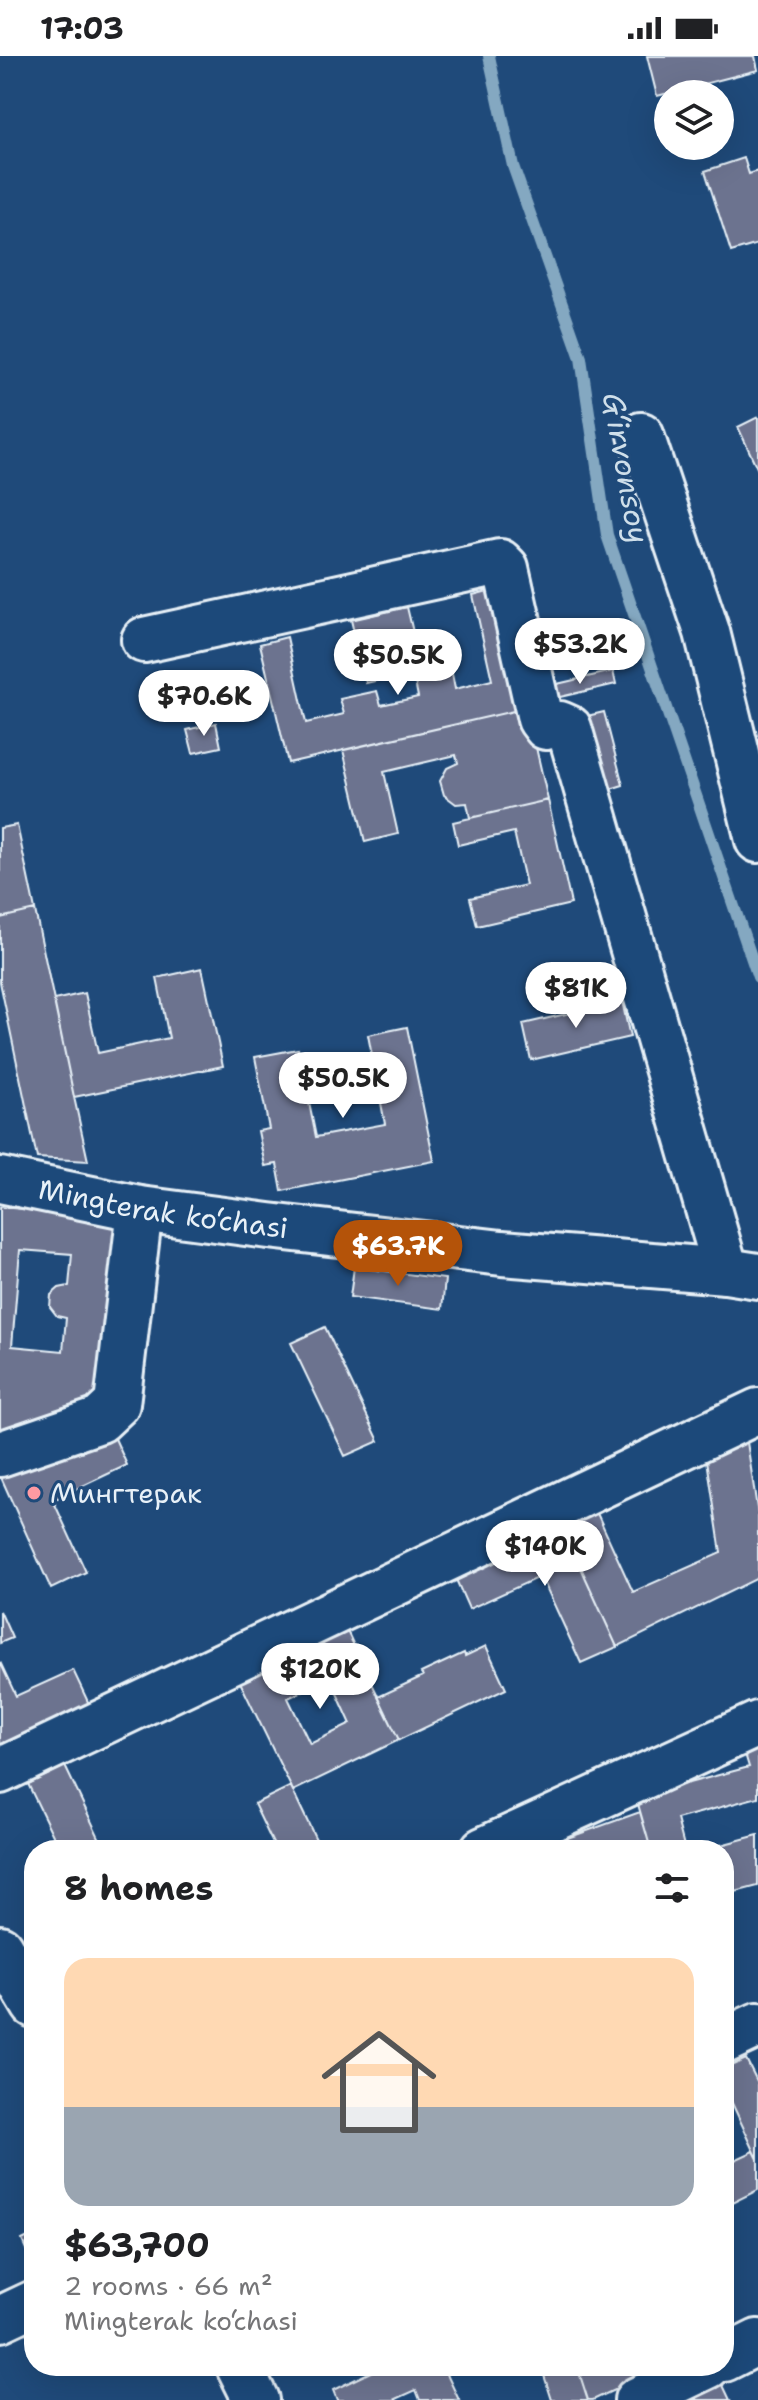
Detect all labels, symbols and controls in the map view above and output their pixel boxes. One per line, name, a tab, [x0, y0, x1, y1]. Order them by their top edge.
text: 17:03	[40, 8, 124, 49]
map controls	[654, 80, 734, 160]
button: layers	[654, 80, 734, 160]
water label: G‘irvonsoy	[593, 389, 659, 547]
pin: $53.2K	[515, 618, 645, 686]
text: $53.2K	[533, 626, 627, 661]
pin: $50.5K	[333, 629, 463, 697]
text: $50.5K	[352, 637, 444, 672]
pin: $70.6K	[139, 670, 269, 738]
text: $70.6K	[157, 678, 251, 713]
pin: $81K	[529, 962, 623, 1030]
text: $81K	[543, 970, 609, 1005]
pin: $50.5K	[278, 1052, 408, 1120]
text: $50.5K	[297, 1060, 389, 1095]
street label: Mingterak ko‘chasi	[35, 1170, 290, 1247]
pin: $63.7K	[333, 1220, 463, 1288]
text: $63.7K	[351, 1228, 445, 1263]
place label: Мингтерак	[50, 1474, 202, 1512]
marker: Мингтерак	[25, 1484, 43, 1502]
pin: $140K	[489, 1520, 601, 1588]
text: $140K	[504, 1528, 586, 1563]
pin: $120K	[264, 1643, 376, 1711]
text: $120K	[279, 1651, 361, 1686]
text: 8 homes	[64, 1865, 213, 1911]
icon: filters	[650, 1866, 694, 1910]
icon: home	[307, 2010, 451, 2154]
text: $63,700	[64, 2222, 210, 2268]
text: 2 rooms · 66 m²	[64, 2268, 273, 2303]
text: Mingterak ko‘chasi	[64, 2303, 298, 2338]

